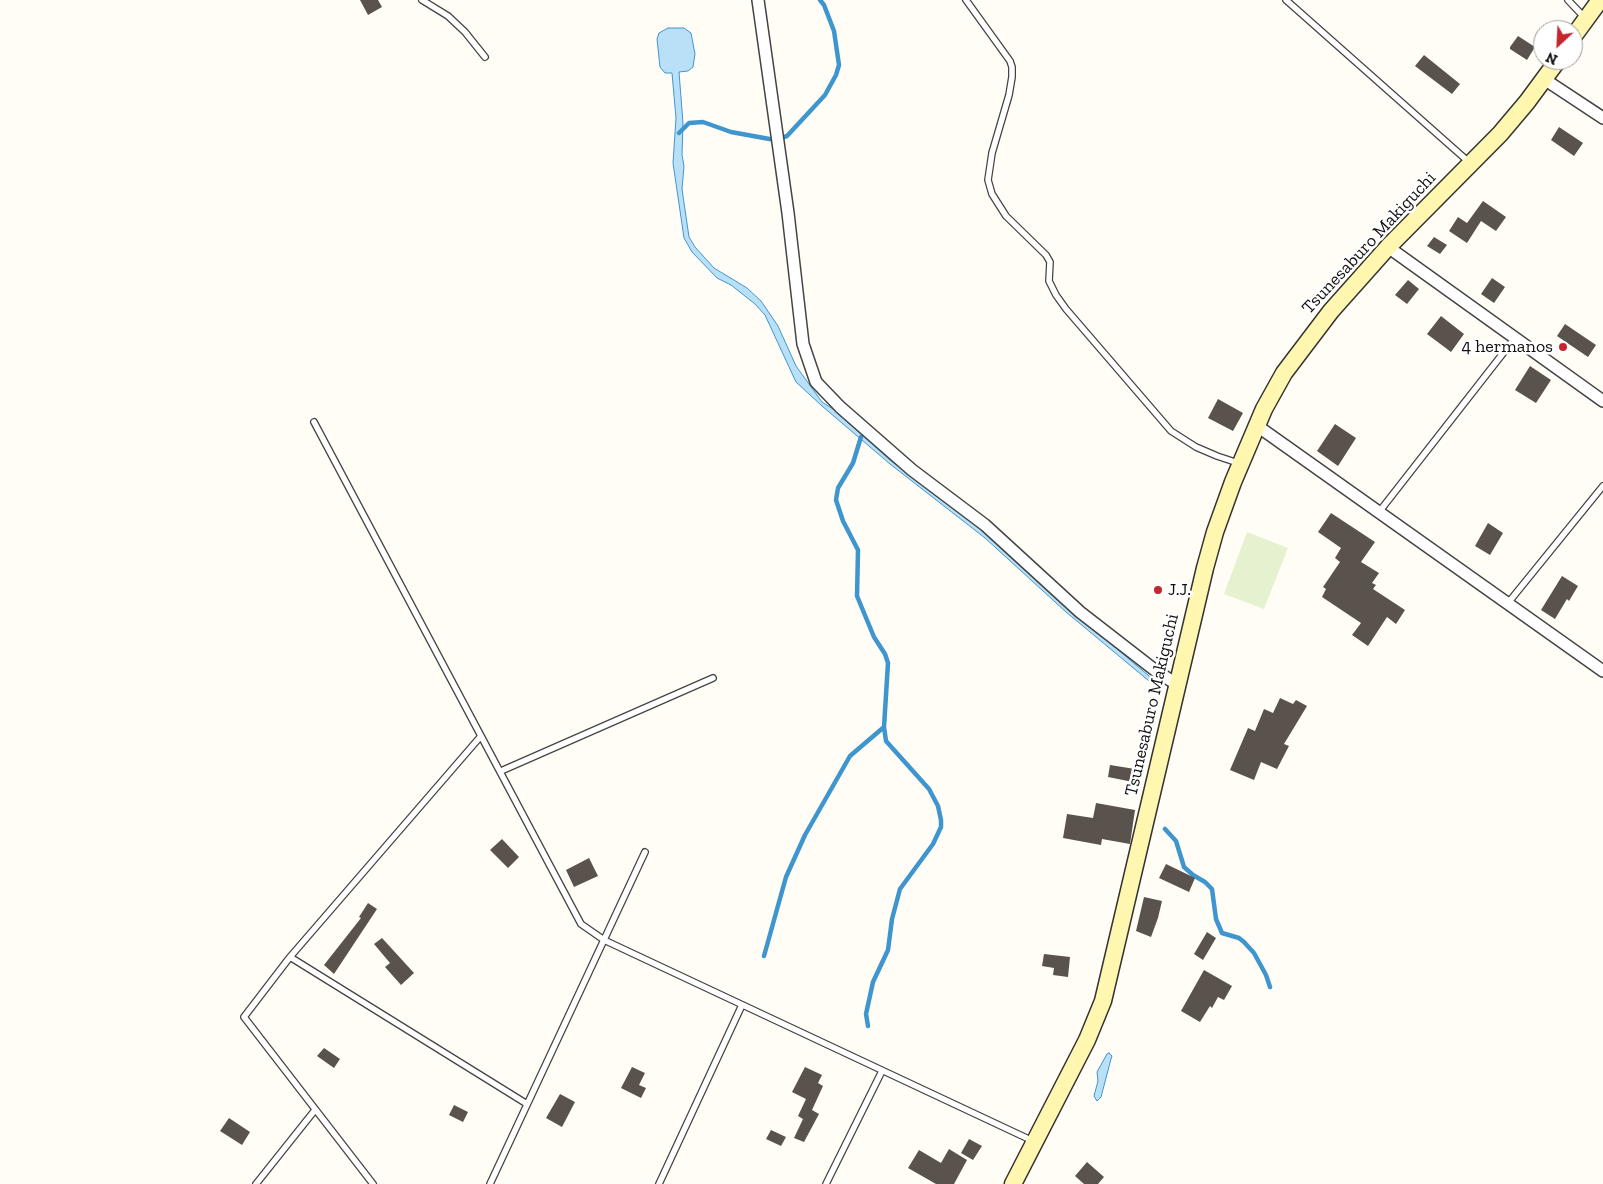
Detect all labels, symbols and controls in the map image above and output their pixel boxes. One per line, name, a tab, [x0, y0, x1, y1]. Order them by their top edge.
north arrow	[1533, 20, 1583, 70]
text: N	[1543, 48, 1560, 68]
street label: Tsunesaburo Makiguchi	[1297, 167, 1441, 319]
place label: 4 hermanos	[1461, 336, 1553, 358]
marker: 4 hermanos	[1557, 341, 1569, 353]
place label: J.J.	[1168, 579, 1191, 601]
marker: J.J.	[1152, 584, 1164, 596]
street label: Tsunesaburo Makiguchi	[1120, 612, 1184, 798]

